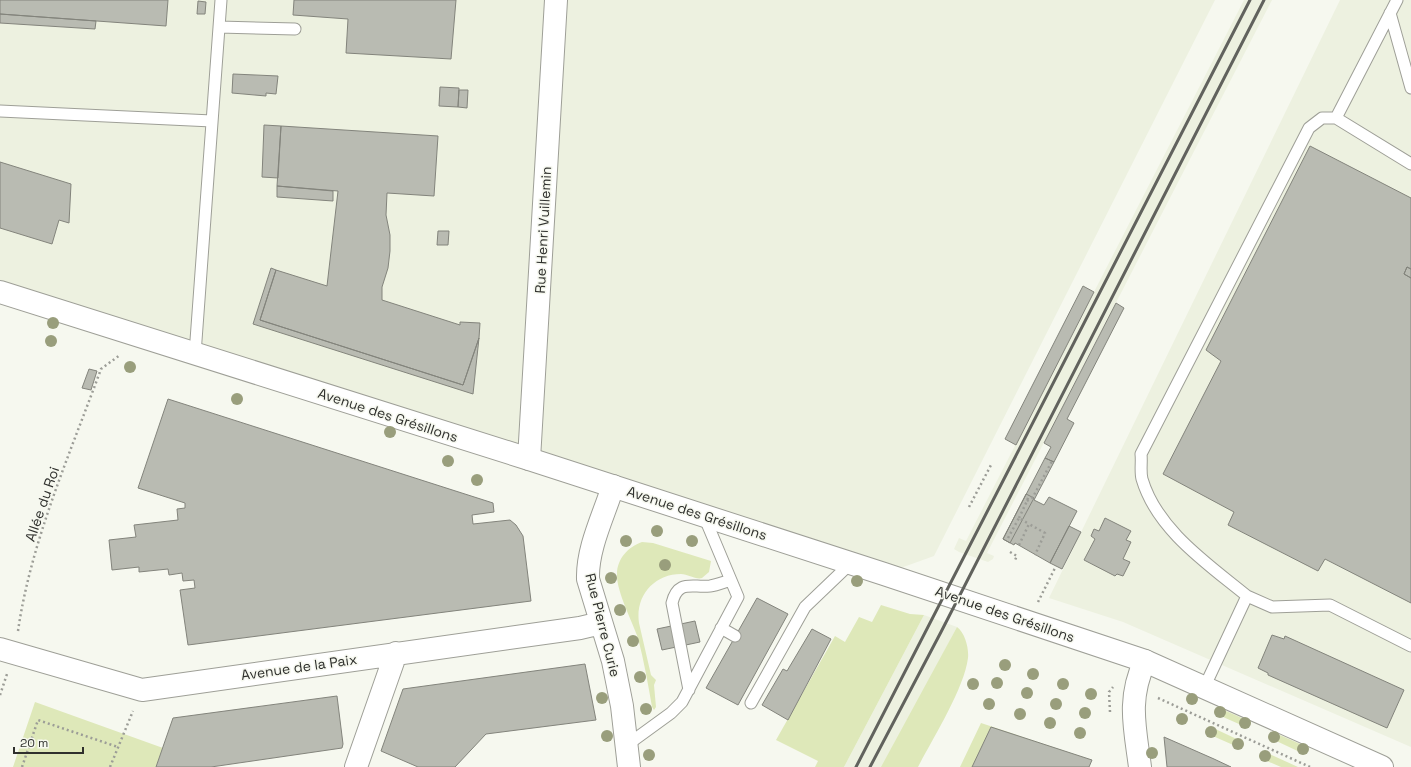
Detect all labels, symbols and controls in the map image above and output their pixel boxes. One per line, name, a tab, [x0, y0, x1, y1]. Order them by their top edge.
street label: Rue Henri Vuillemin	[531, 166, 555, 294]
street label: Avenue des Grésillons	[316, 384, 460, 446]
street label: Allée du Roi	[21, 464, 63, 544]
street label: Avenue des Grésillons	[625, 482, 769, 544]
street label: Rue Pierre Curie	[581, 571, 625, 679]
street label: Avenue des Grésillons	[933, 582, 1077, 646]
street label: Avenue de la Paix	[240, 650, 358, 684]
scale bar	[14, 729, 83, 755]
text: 20 m	[20, 735, 48, 751]

